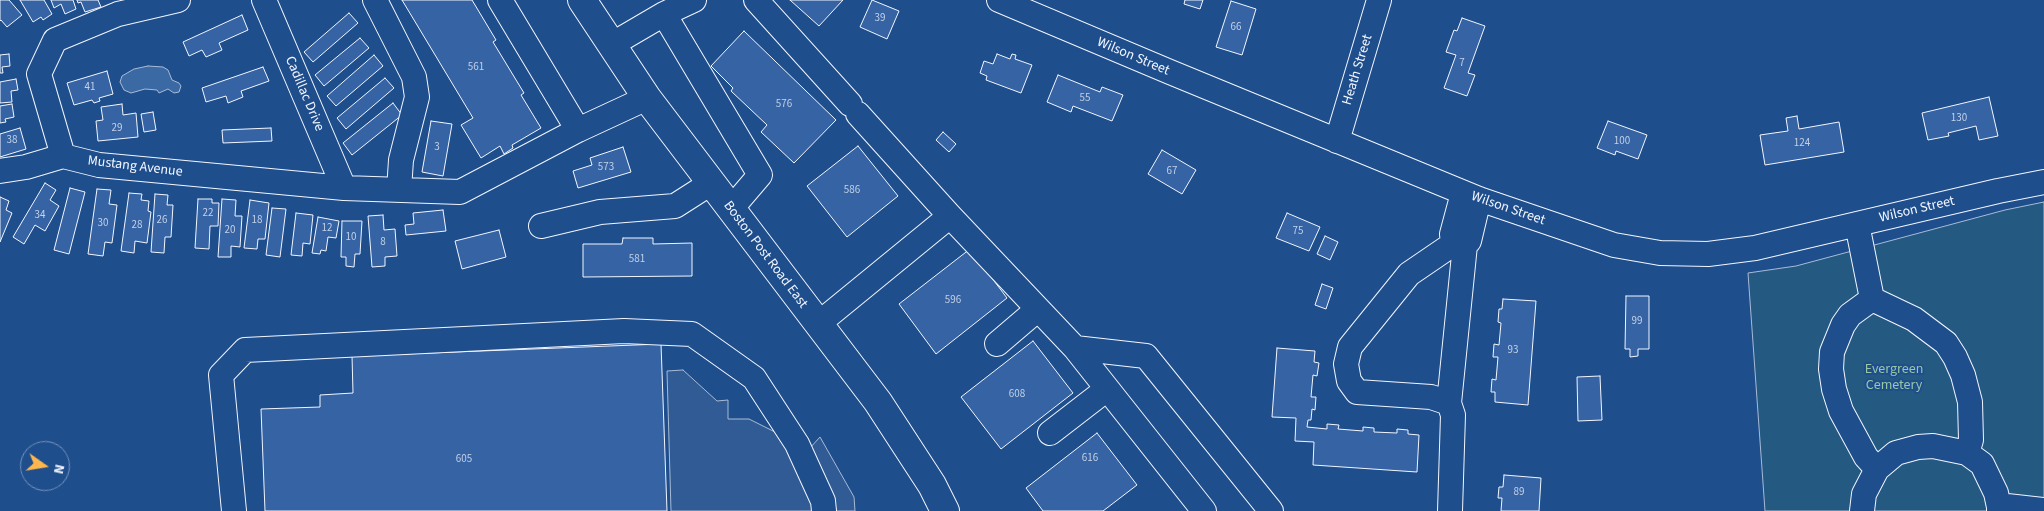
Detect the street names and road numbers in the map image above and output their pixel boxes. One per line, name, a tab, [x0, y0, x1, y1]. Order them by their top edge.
street label: Heath Street	[1339, 33, 1377, 107]
street label: Wilson Street	[1094, 34, 1172, 80]
street label: Cadillac Drive	[281, 54, 327, 134]
street label: Mustang Avenue	[87, 153, 183, 181]
street label: Wilson Street	[1469, 189, 1547, 229]
street label: Wilson Street	[1878, 193, 1956, 227]
street label: Boston Post Road East	[719, 198, 811, 312]

